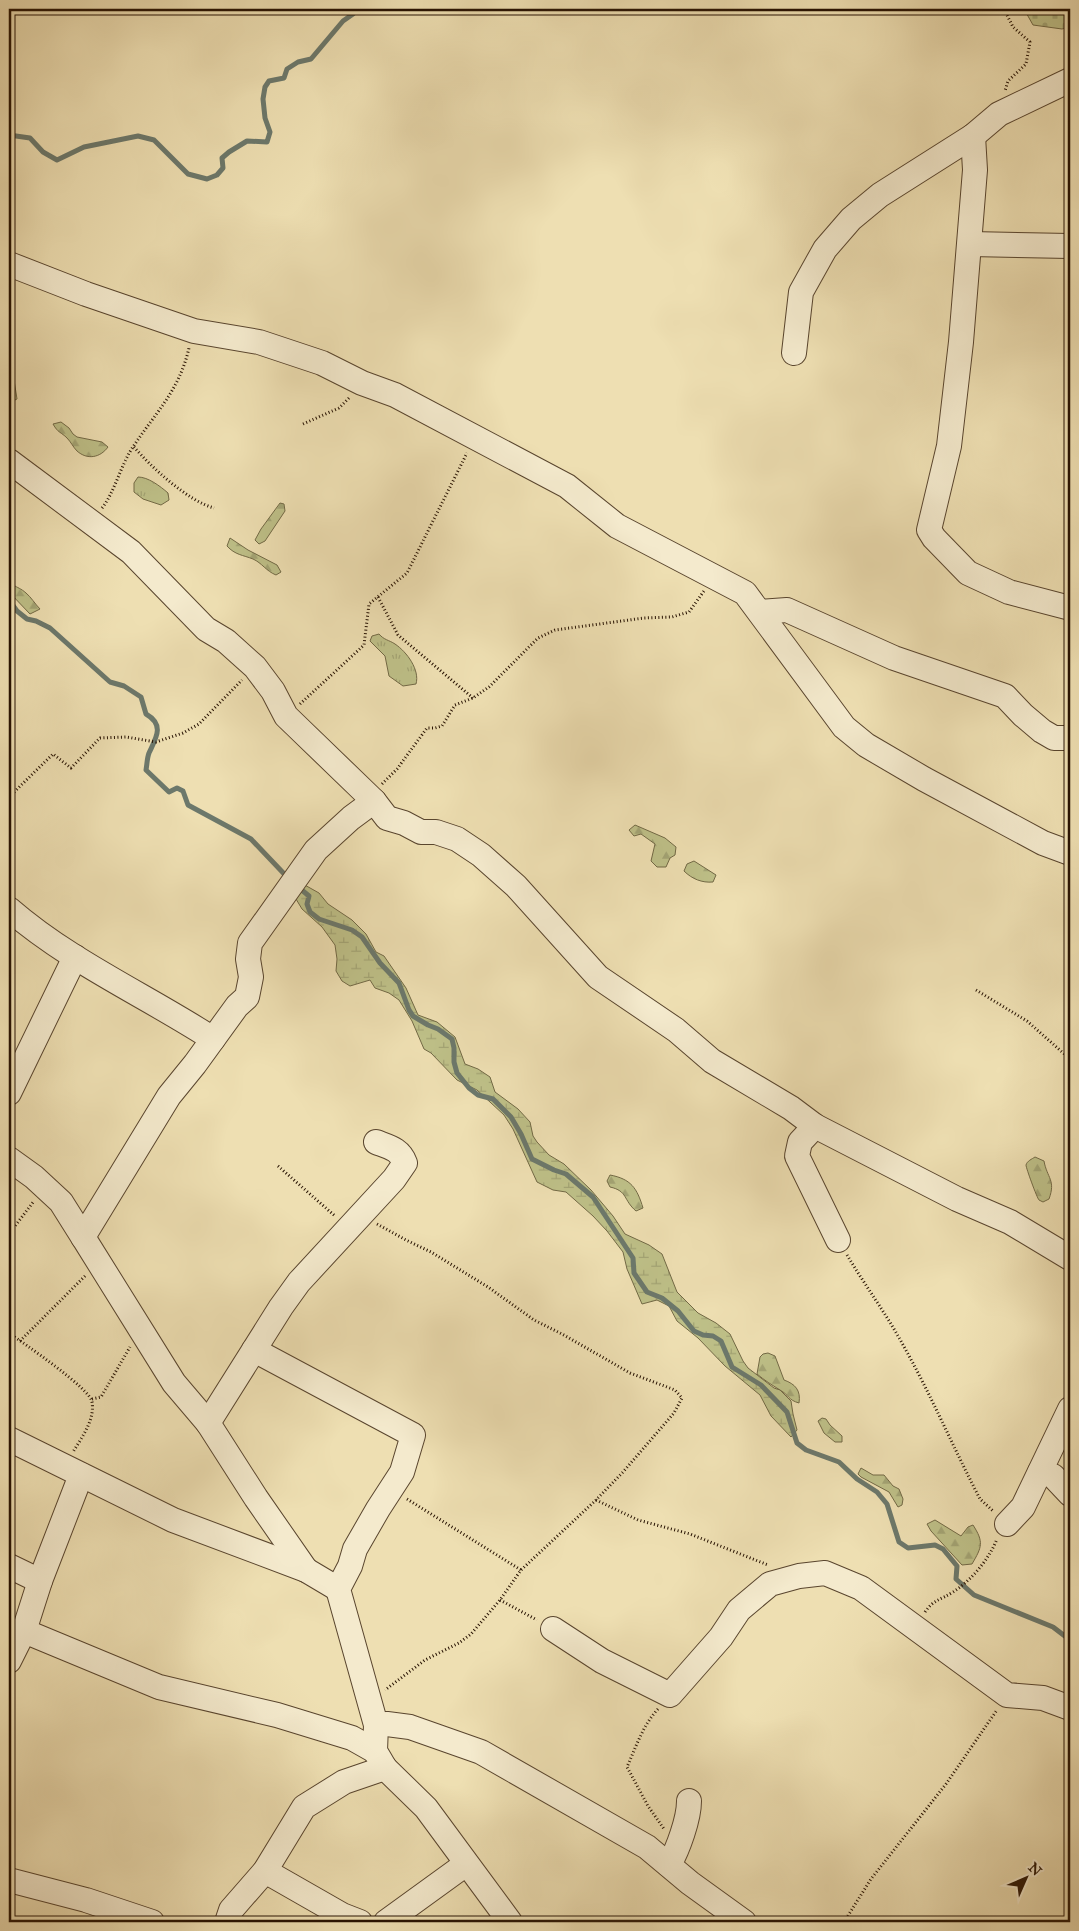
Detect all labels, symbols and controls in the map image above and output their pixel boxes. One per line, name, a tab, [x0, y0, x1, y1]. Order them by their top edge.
north arrow	[1002, 1854, 1052, 1904]
text: N	[1025, 1859, 1045, 1879]

